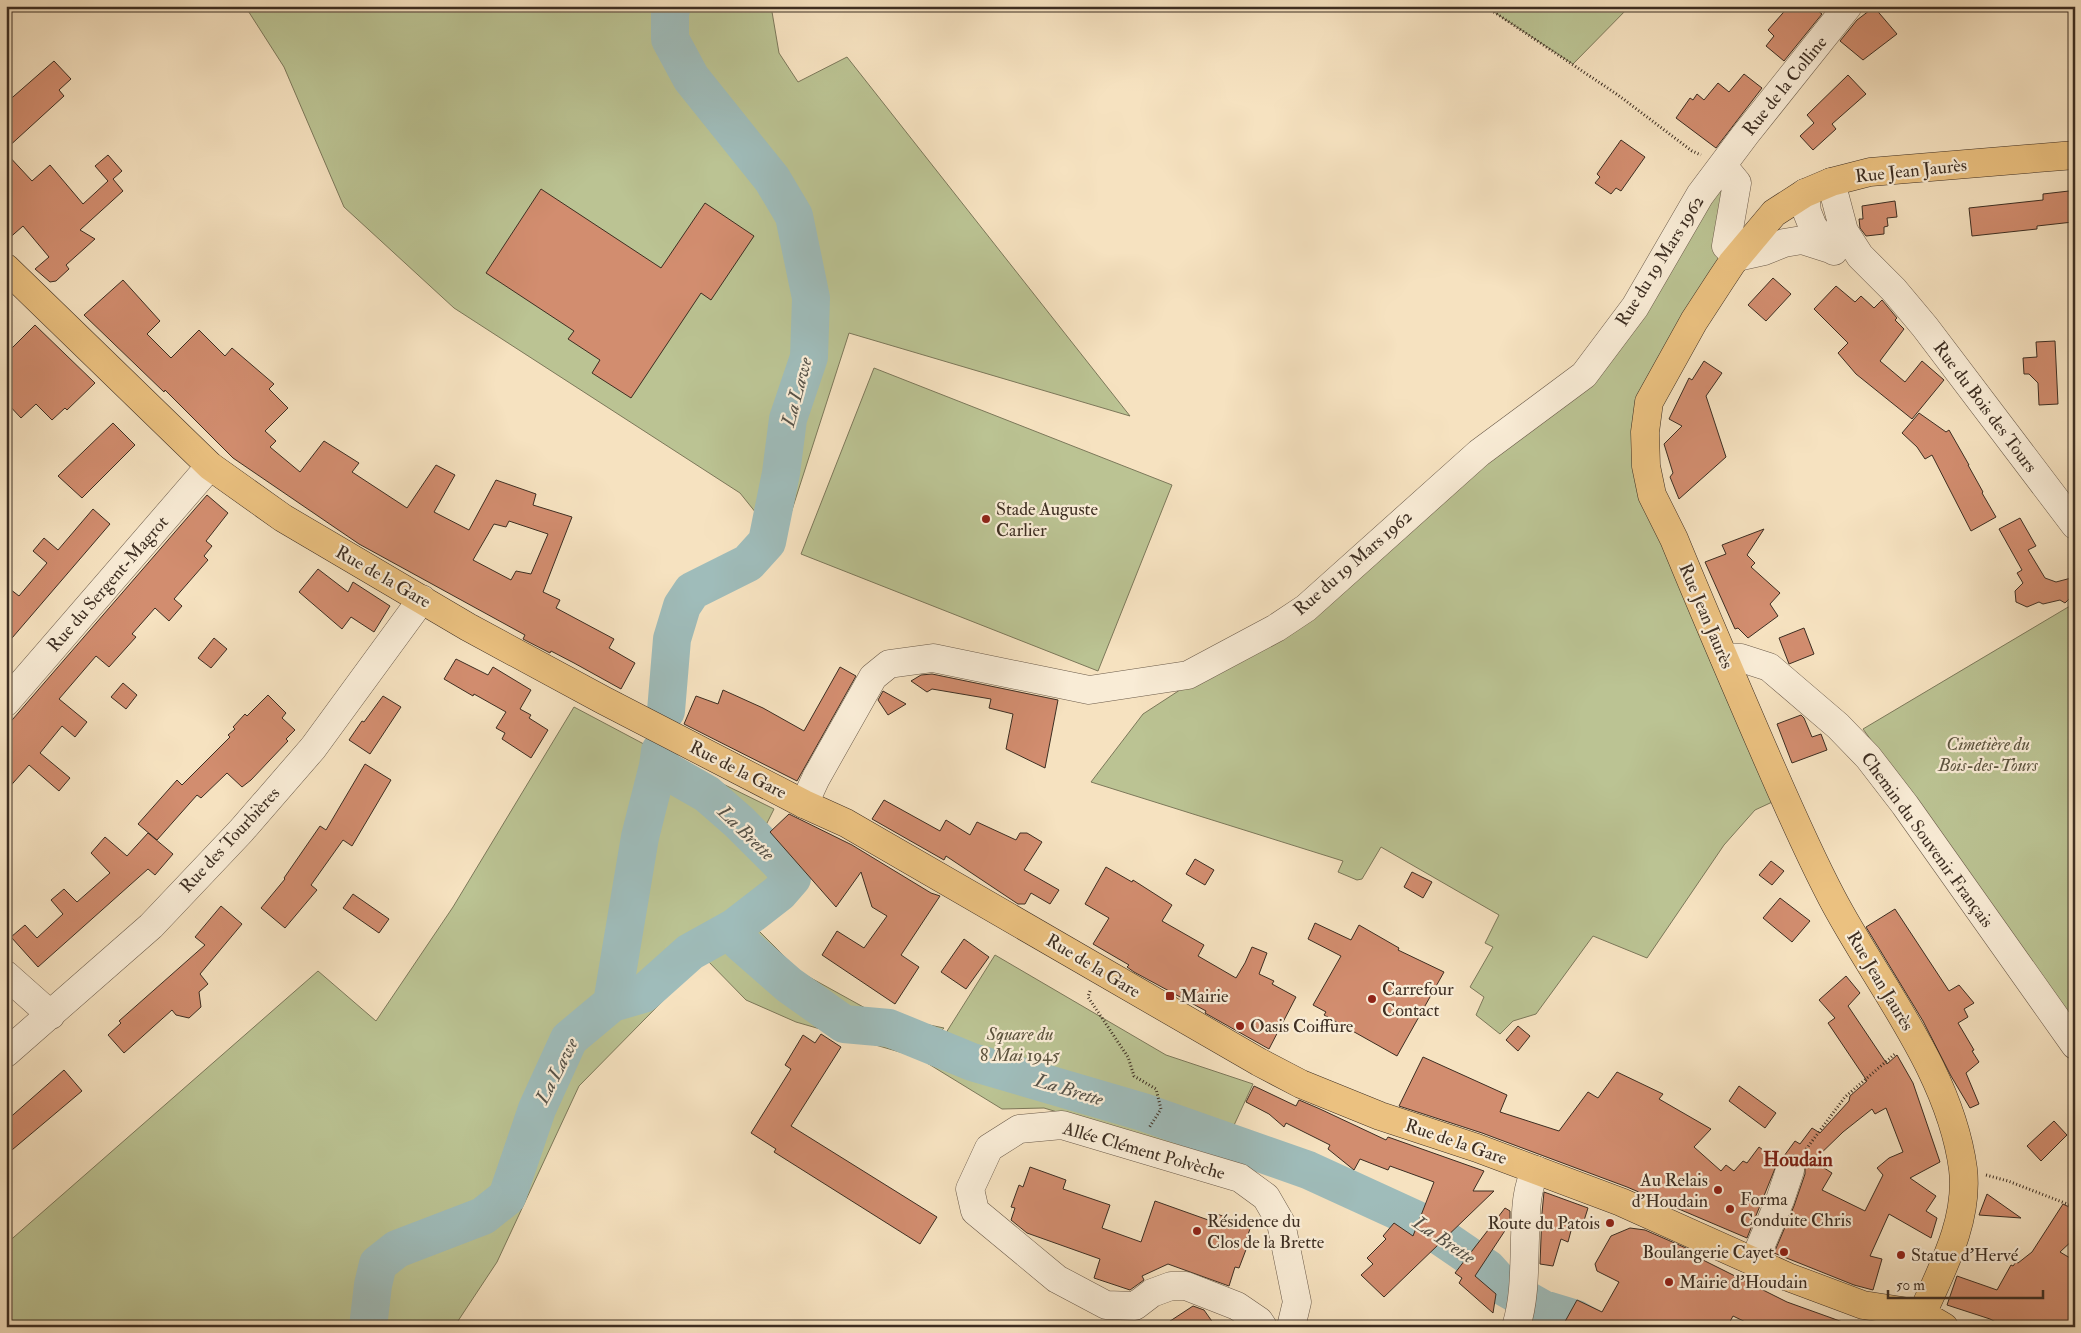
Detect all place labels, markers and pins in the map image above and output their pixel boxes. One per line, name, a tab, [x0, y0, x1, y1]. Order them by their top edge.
place label: Stade Auguste Carlier	[996, 498, 1098, 542]
marker: Stade Auguste Carlier	[980, 513, 992, 525]
place label: Carrefour Contact	[1382, 978, 1454, 1022]
place label: Mairie	[1180, 985, 1229, 1008]
marker: Mairie	[1164, 990, 1176, 1002]
marker: Carrefour Contact	[1366, 993, 1378, 1005]
place label: Oasis Coiffure	[1250, 1015, 1354, 1038]
marker: Oasis Coiffure	[1234, 1020, 1246, 1032]
place label: Au Relais d'Houdain	[1632, 1169, 1708, 1213]
marker: Au Relais d'Houdain	[1712, 1184, 1724, 1196]
place label: Forma Conduite Chris	[1740, 1188, 1851, 1232]
marker: Forma Conduite Chris	[1724, 1203, 1736, 1215]
place label: Résidence du Clos de la Brette	[1207, 1210, 1325, 1254]
place label: Route du Patois	[1487, 1212, 1600, 1235]
marker: Route du Patois	[1604, 1217, 1616, 1229]
marker: Résidence du Clos de la Brette	[1191, 1225, 1203, 1237]
place label: Boulangerie Cayet	[1642, 1241, 1774, 1264]
place label: Statue d'Hervé	[1911, 1244, 2019, 1267]
marker: Boulangerie Cayet	[1778, 1246, 1790, 1258]
marker: Statue d'Hervé	[1895, 1249, 1907, 1261]
place label: Mairie d'Houdain	[1679, 1271, 1807, 1294]
marker: Mairie d'Houdain	[1663, 1276, 1675, 1288]

